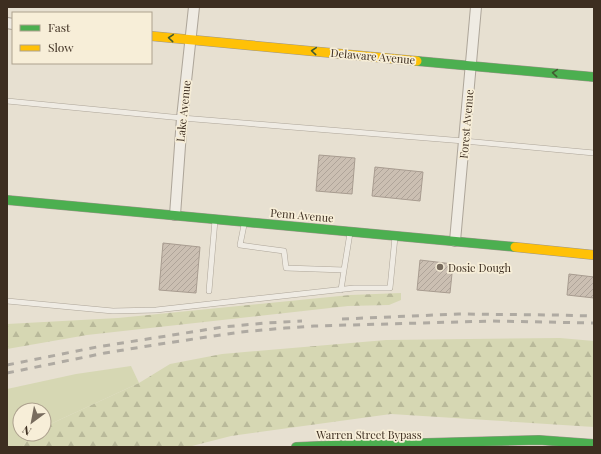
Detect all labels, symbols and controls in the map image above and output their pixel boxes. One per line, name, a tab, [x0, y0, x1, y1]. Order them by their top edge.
legend	[12, 12, 152, 64]
text: Fast	[48, 19, 71, 35]
one-way arrow	[168, 33, 174, 42]
text: Slow	[48, 39, 74, 55]
street label: Delaware Avenue	[330, 45, 416, 67]
one-way arrow	[311, 46, 317, 55]
one-way arrow	[552, 69, 558, 78]
street label: Lake Avenue	[172, 79, 194, 143]
street label: Forest Avenue	[455, 88, 477, 159]
street label: Penn Avenue	[270, 205, 335, 225]
place label: Dosie Dough	[448, 260, 512, 275]
marker: Dosie Dough	[435, 262, 445, 272]
north arrow	[12, 402, 52, 442]
text: N	[19, 422, 34, 439]
street label: Warren Street Bypass	[315, 427, 422, 442]

